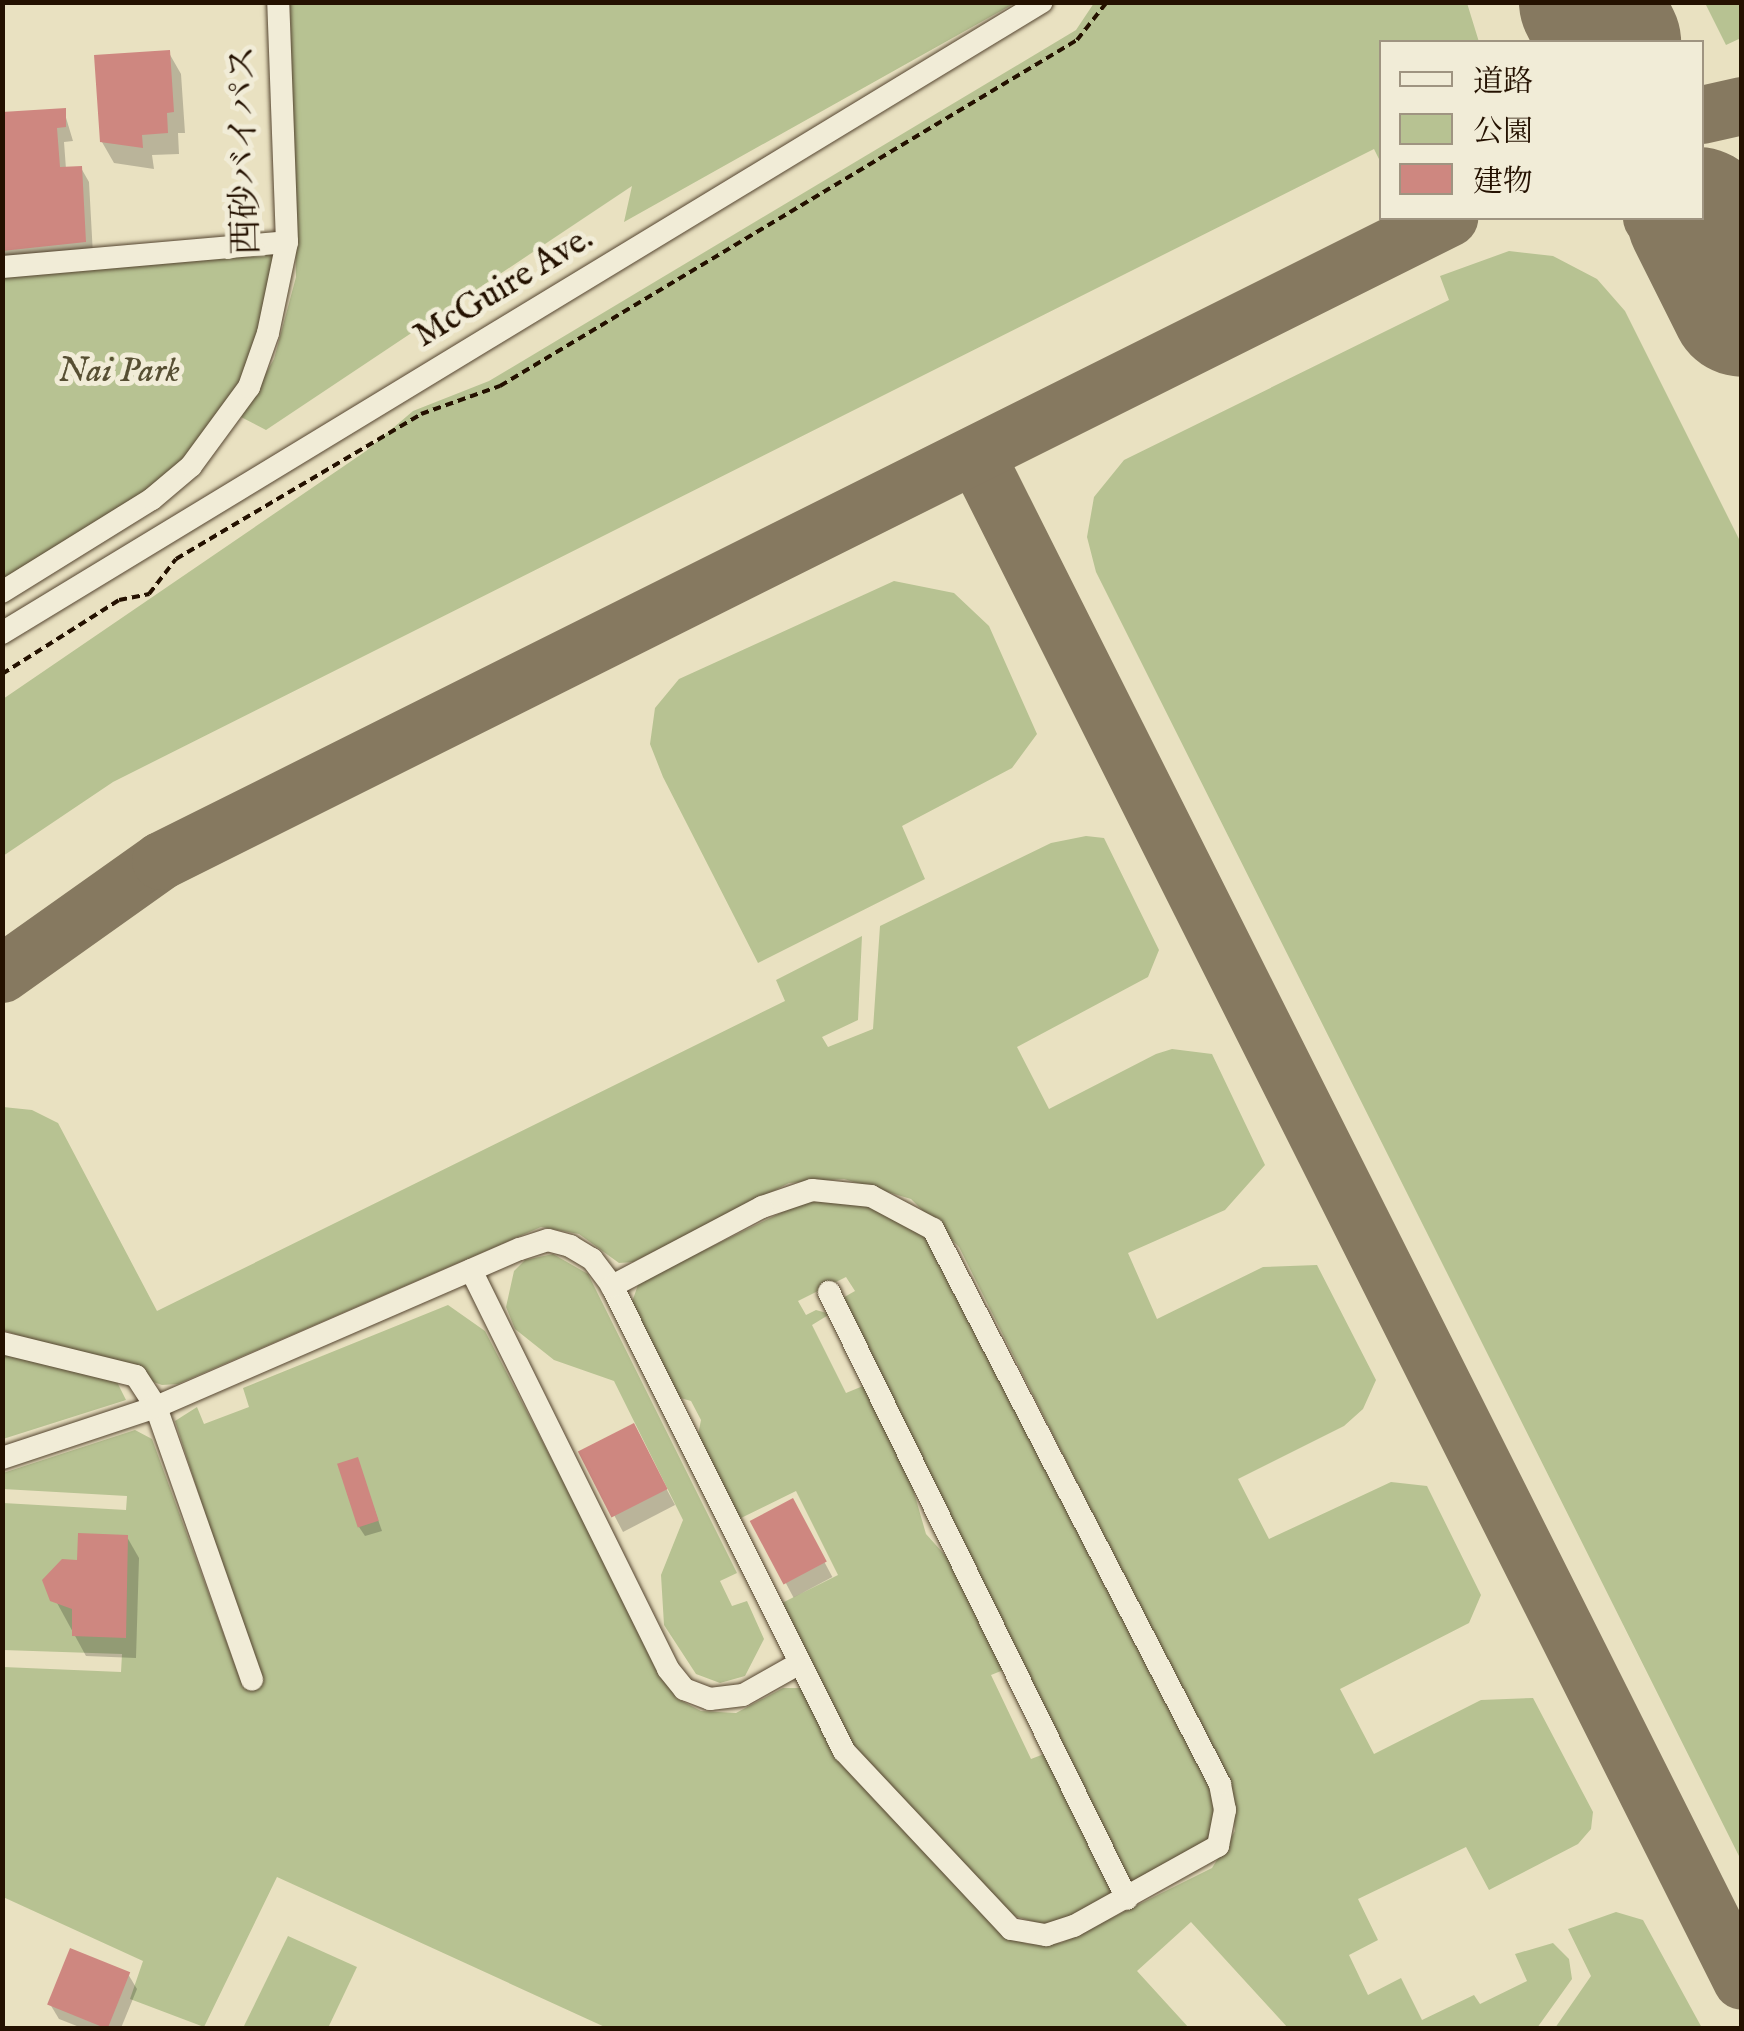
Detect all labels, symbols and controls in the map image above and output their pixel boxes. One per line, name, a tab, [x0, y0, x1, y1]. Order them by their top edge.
legend	[1379, 40, 1704, 220]
street label: 西砂バイパス	[223, 45, 269, 255]
text: 道路	[1473, 64, 1533, 102]
text: 公園	[1473, 114, 1533, 152]
text: 建物	[1473, 164, 1533, 202]
street label: McGuire Ave.	[407, 218, 601, 358]
park label: Nai Park	[58, 351, 180, 393]

